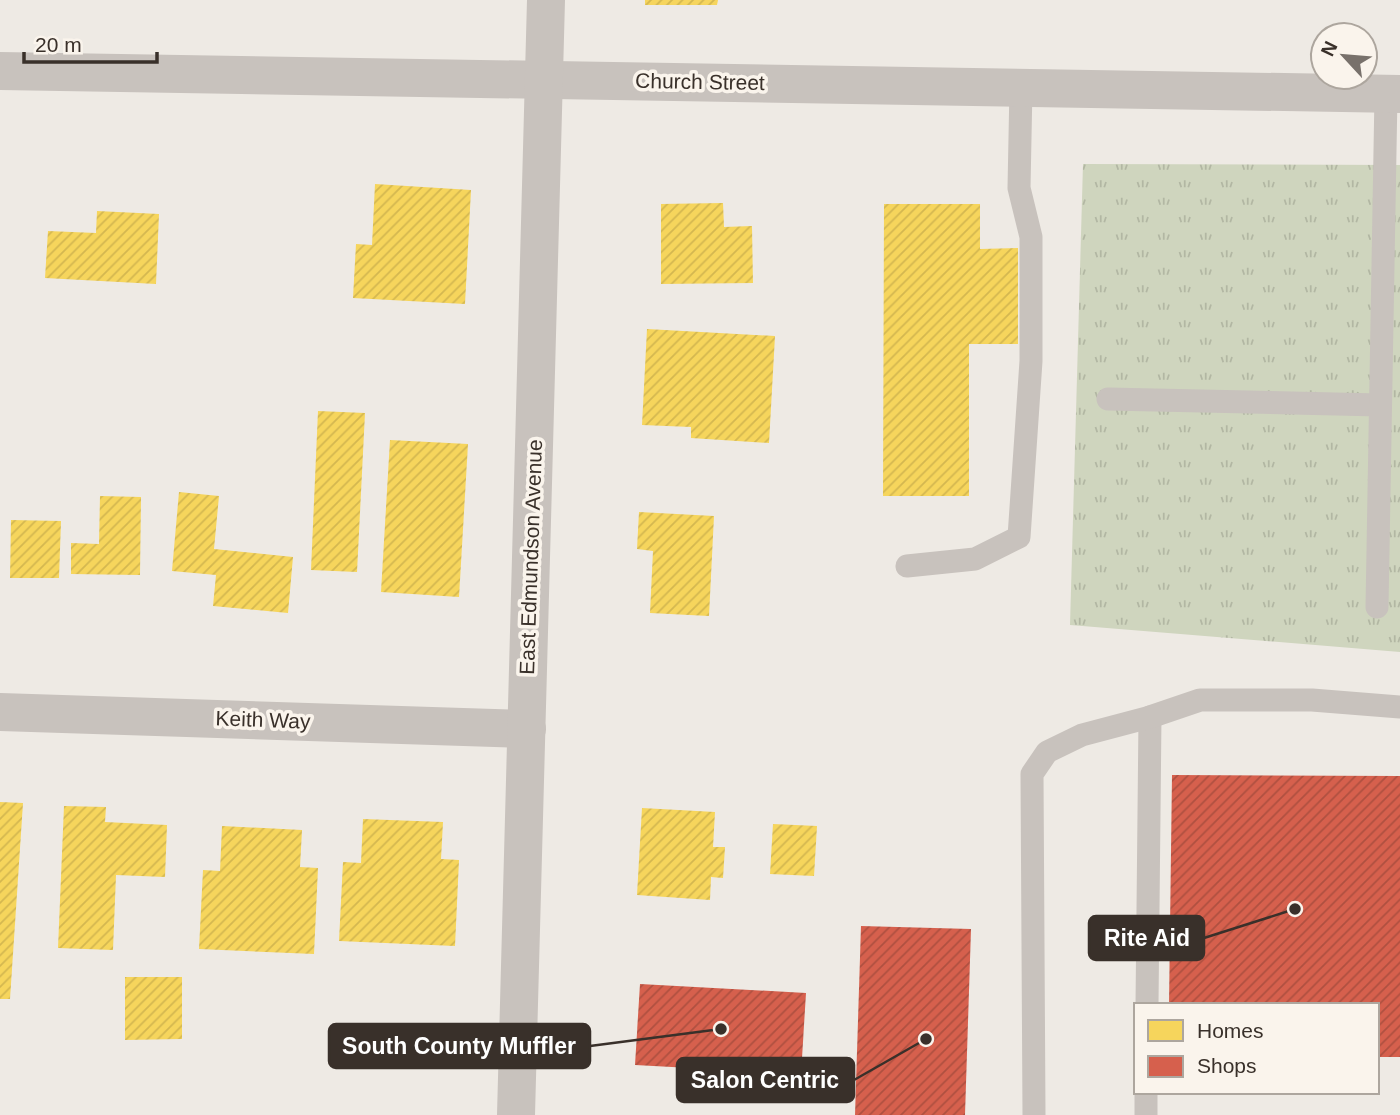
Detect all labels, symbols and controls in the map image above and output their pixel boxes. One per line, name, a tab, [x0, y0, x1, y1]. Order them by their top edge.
scale bar	[24, 21, 158, 65]
north arrow	[1309, 21, 1379, 91]
text: 20 m	[35, 33, 82, 56]
text: N	[1317, 38, 1342, 60]
street label: Church Street	[635, 69, 765, 94]
street label: East Edmundson Avenue	[515, 439, 546, 675]
street label: Keith Way	[215, 706, 311, 733]
callout: Rite Aid	[1089, 916, 1204, 960]
text: Rite Aid	[1104, 925, 1190, 951]
legend	[1134, 1003, 1379, 1094]
text: Homes	[1197, 1019, 1264, 1042]
callout: South County Muffler	[329, 1024, 590, 1068]
text: South County Muffler	[342, 1033, 576, 1059]
text: Shops	[1197, 1054, 1257, 1077]
callout: Salon Centric	[677, 1058, 854, 1102]
text: Salon Centric	[691, 1067, 839, 1093]

